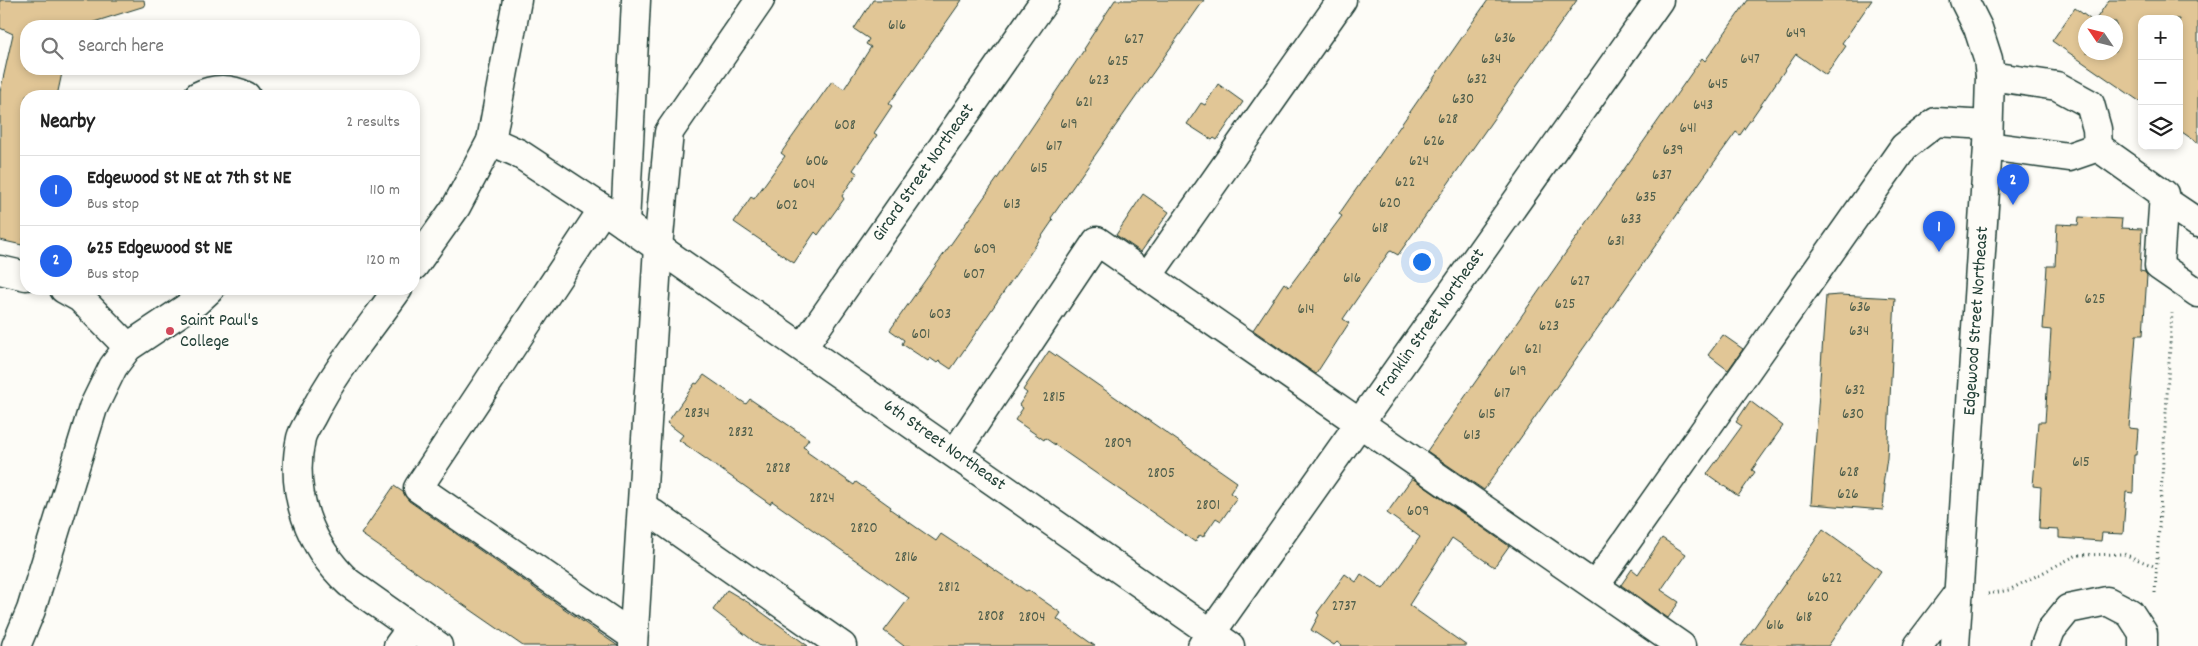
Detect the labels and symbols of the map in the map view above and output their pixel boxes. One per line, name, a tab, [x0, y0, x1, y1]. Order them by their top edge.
house number: 616	[888, 15, 906, 37]
north arrow	[2078, 15, 2123, 60]
house number: 649	[1786, 23, 1806, 45]
house number: 636	[1494, 28, 1516, 50]
house number: 627	[1124, 29, 1144, 51]
house number: 634	[1481, 49, 1501, 71]
house number: 647	[1740, 49, 1760, 71]
house number: 625	[1108, 51, 1128, 73]
house number: 632	[1467, 69, 1487, 91]
house number: 623	[1089, 70, 1109, 92]
house number: 645	[1708, 74, 1728, 96]
house number: 630	[1452, 89, 1474, 111]
house number: 621	[1075, 92, 1093, 114]
house number: 643	[1693, 95, 1713, 117]
street label: Girard Street Northeast	[867, 99, 981, 247]
house number: 628	[1438, 109, 1458, 131]
house number: 619	[1060, 114, 1078, 136]
house number: 608	[834, 115, 856, 137]
house number: 641	[1680, 118, 1696, 140]
house number: 626	[1423, 131, 1445, 153]
house number: 617	[1046, 136, 1062, 158]
house number: 639	[1663, 140, 1683, 162]
house number: 606	[806, 151, 828, 173]
house number: 624	[1409, 151, 1429, 173]
house number: 615	[1030, 158, 1048, 180]
pin: 2	[1997, 164, 2029, 205]
house number: 637	[1652, 165, 1672, 187]
house number: 622	[1395, 172, 1415, 194]
house number: 604	[793, 174, 815, 196]
house number: 635	[1636, 187, 1657, 209]
house number: 620	[1379, 193, 1401, 215]
house number: 613	[1003, 194, 1021, 216]
house number: 602	[776, 195, 798, 217]
house number: 633	[1621, 209, 1641, 231]
pin: 1	[1923, 211, 1955, 252]
house number: 618	[1372, 218, 1388, 240]
street label: Edgewood Street Northeast	[1958, 225, 1996, 416]
house number: 631	[1607, 231, 1625, 253]
house number: 609	[974, 239, 996, 261]
street label: Franklin Street Northeast	[1370, 244, 1492, 402]
your location	[1409, 249, 1435, 275]
house number: 607	[963, 264, 985, 286]
house number: 616	[1343, 268, 1361, 290]
house number: 627	[1570, 271, 1590, 293]
house number: 625	[2085, 289, 2105, 311]
house number: 625	[1555, 294, 1575, 316]
house number: 636	[1849, 297, 1871, 319]
house number: 614	[1298, 299, 1314, 321]
house number: 603	[929, 304, 951, 326]
place label: Saint Paul's College	[180, 309, 259, 355]
house number: 623	[1539, 316, 1559, 338]
house number: 634	[1849, 321, 1869, 343]
house number: 601	[912, 324, 930, 346]
marker: Saint Paul's College	[164, 325, 176, 337]
house number: 621	[1524, 339, 1542, 361]
house number: 619	[1509, 361, 1527, 383]
house number: 632	[1845, 380, 1865, 402]
house number: 617	[1494, 383, 1510, 405]
house number: 2815	[1043, 387, 1065, 409]
street label: 6th Street Northeast	[878, 394, 1011, 498]
house number: 2834	[684, 403, 710, 425]
house number: 615	[1478, 404, 1496, 426]
house number: 630	[1842, 404, 1864, 426]
house number: 2832	[728, 422, 754, 444]
house number: 613	[1463, 425, 1481, 447]
house number: 2809	[1104, 433, 1132, 455]
house number: 615	[2072, 452, 2090, 474]
house number: 2828	[765, 458, 791, 480]
house number: 628	[1839, 462, 1859, 484]
house number: 2805	[1147, 463, 1175, 485]
house number: 626	[1837, 484, 1859, 506]
house number: 2824	[809, 488, 835, 510]
house number: 2801	[1196, 495, 1220, 517]
house number: 609	[1407, 501, 1429, 523]
house number: 2820	[850, 518, 878, 540]
house number: 2816	[894, 547, 918, 569]
house number: 622	[1822, 568, 1842, 590]
house number: 2812	[938, 577, 960, 599]
house number: 620	[1807, 587, 1829, 609]
house number: 2737	[1332, 596, 1357, 618]
house number: 2808	[978, 606, 1004, 628]
house number: 2804	[1019, 607, 1045, 629]
house number: 618	[1796, 607, 1812, 629]
house number: 616	[1766, 615, 1784, 637]

